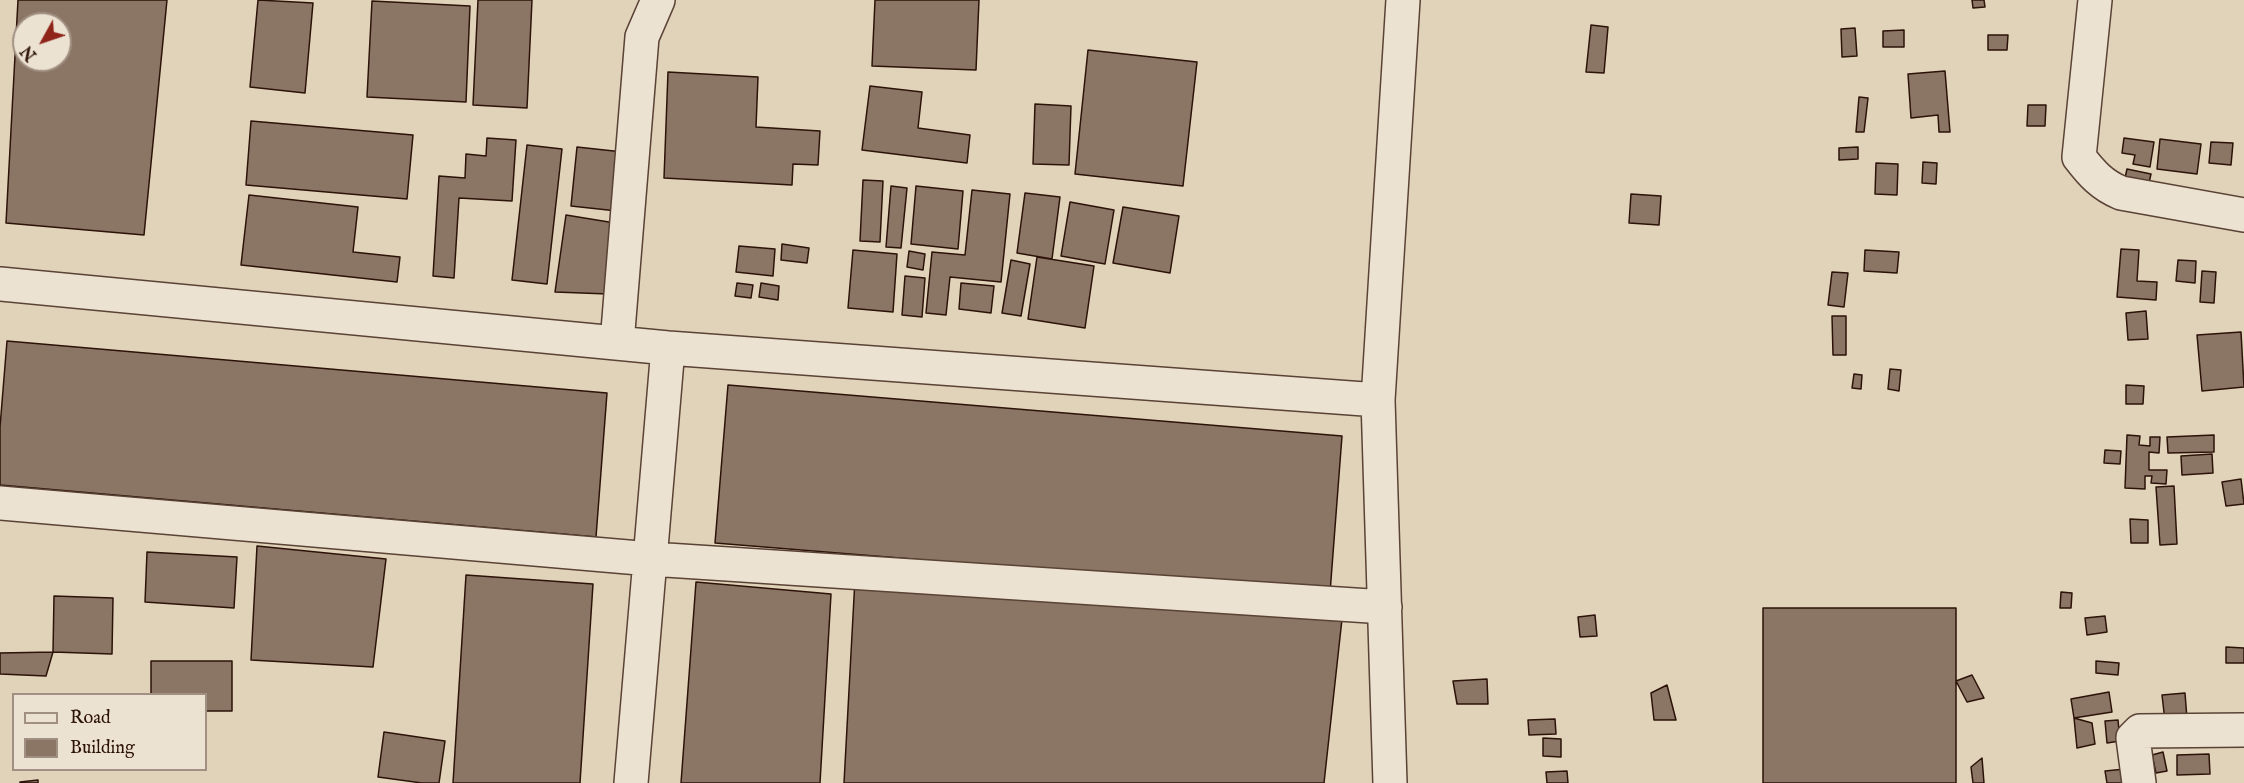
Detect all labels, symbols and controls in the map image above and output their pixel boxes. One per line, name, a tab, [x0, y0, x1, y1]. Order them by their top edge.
north arrow	[12, 12, 72, 72]
text: N	[18, 41, 42, 64]
legend	[12, 693, 207, 771]
text: Road	[70, 707, 111, 730]
text: Building	[70, 737, 135, 760]

